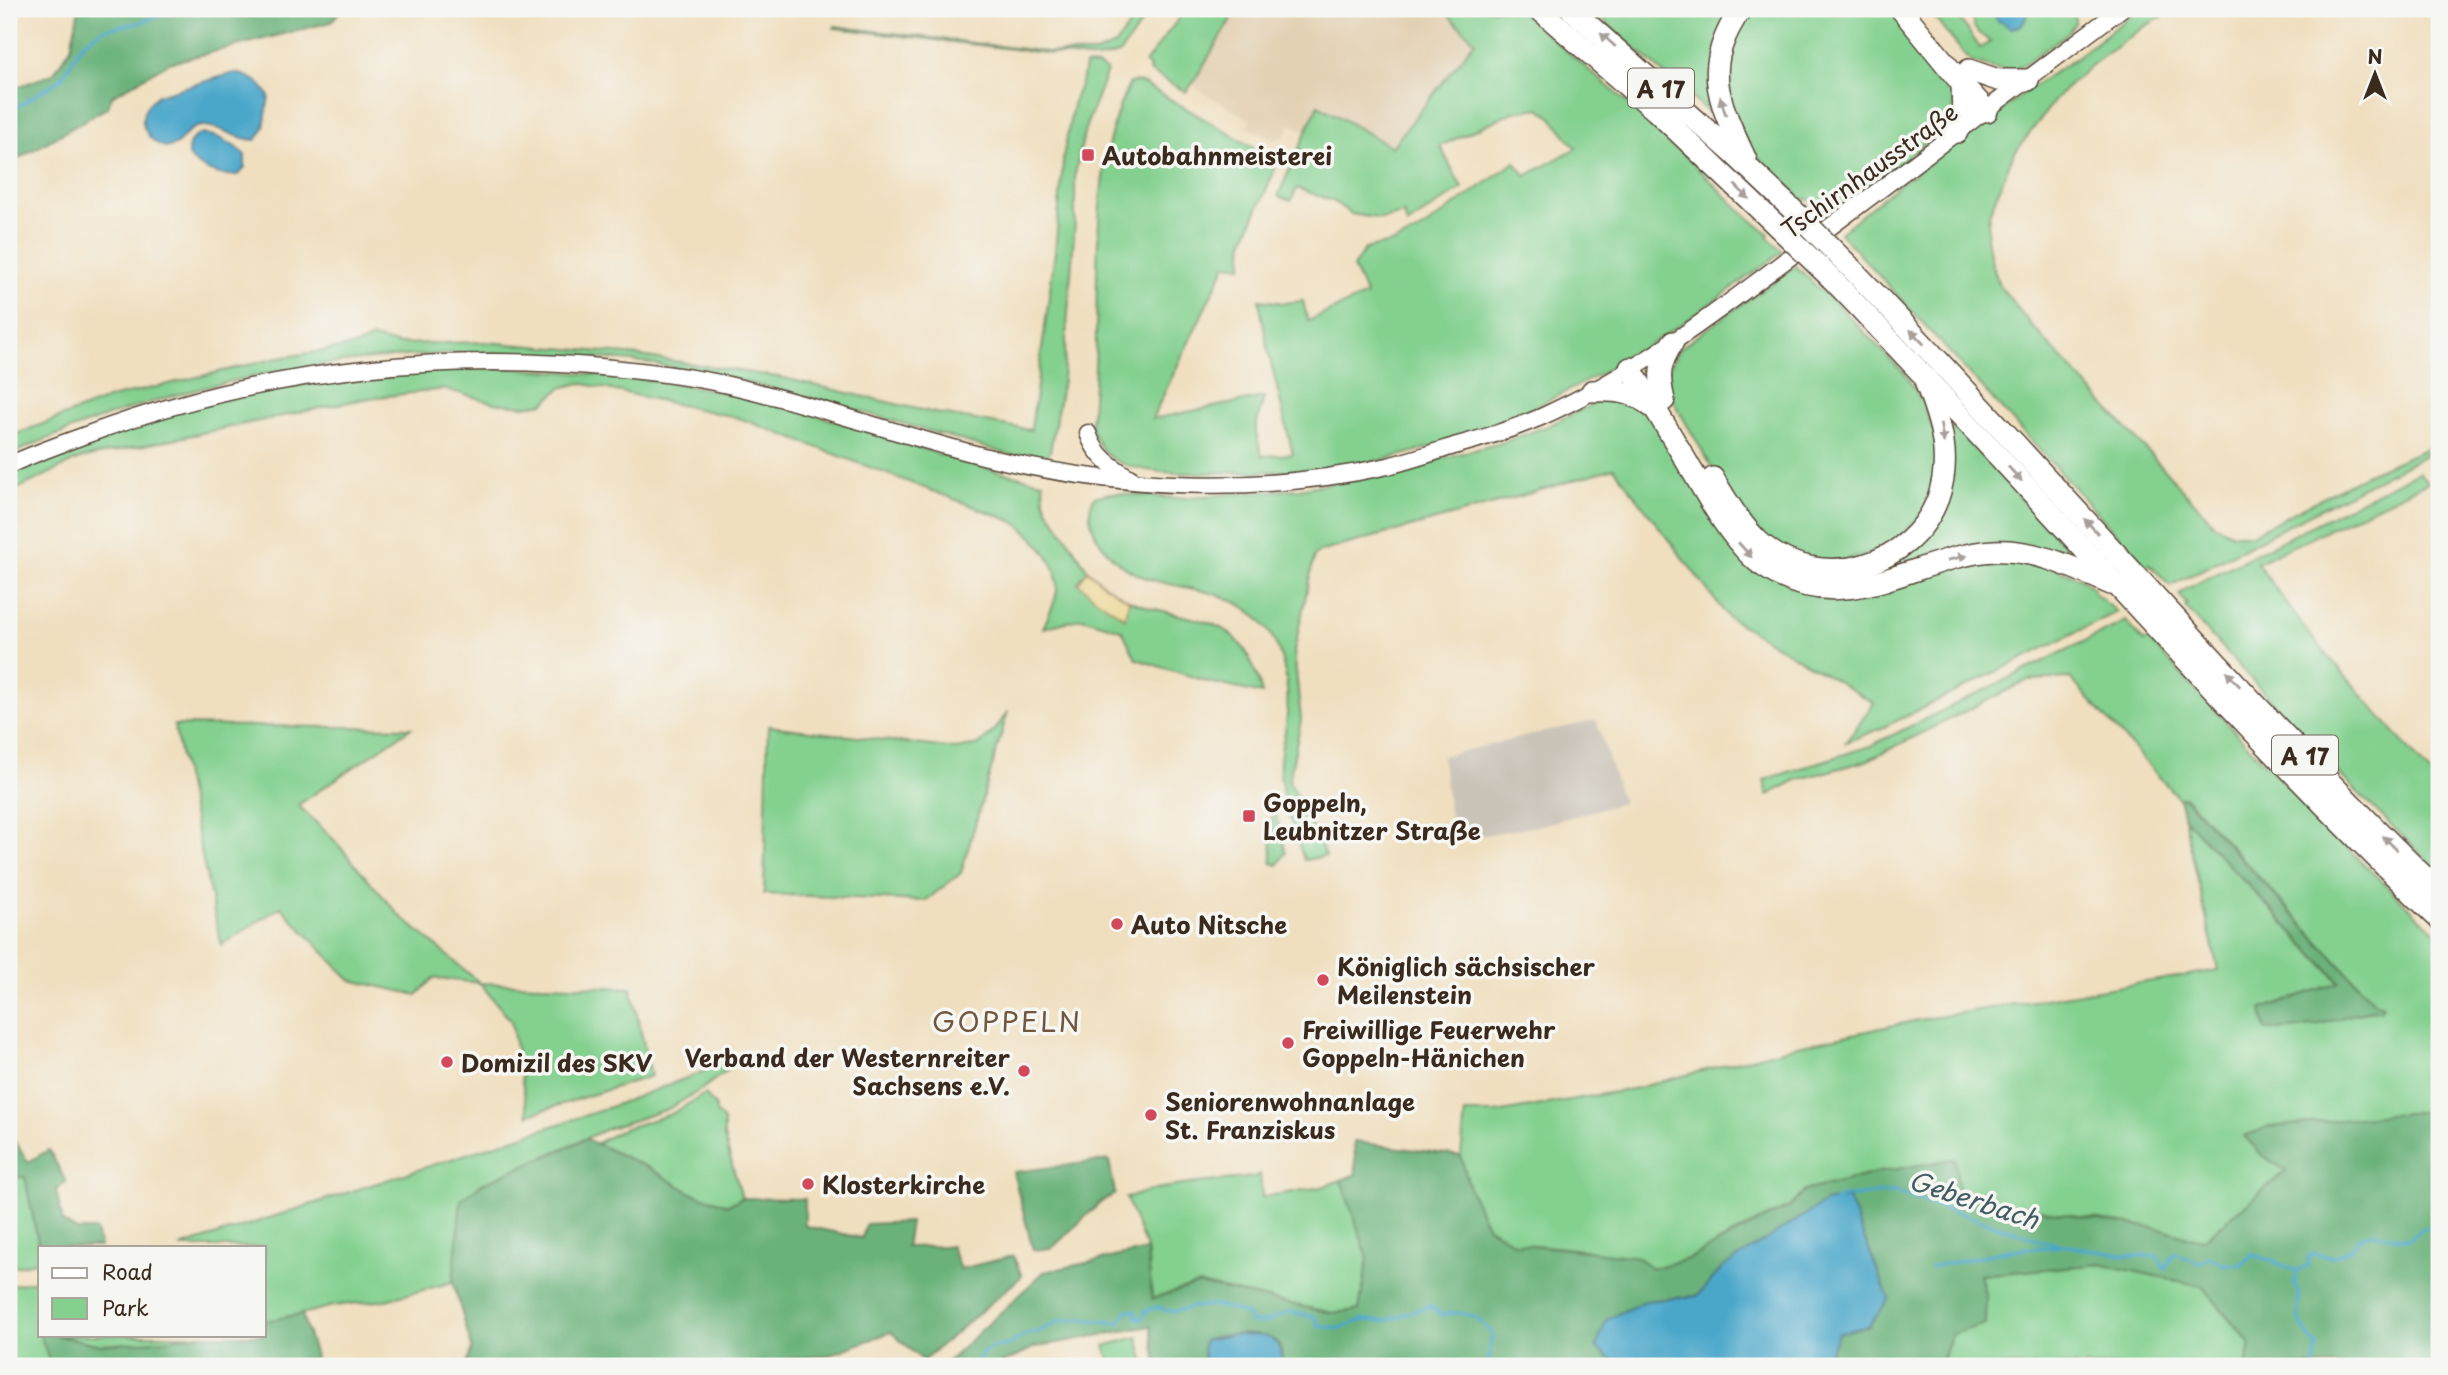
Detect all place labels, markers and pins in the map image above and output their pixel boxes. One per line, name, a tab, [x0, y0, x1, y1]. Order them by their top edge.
place label: Autobahnmeisterei	[1102, 137, 1332, 173]
marker: Autobahnmeisterei	[1080, 147, 1096, 163]
place label: Goppeln, Leubnitzer Straße	[1263, 784, 1481, 848]
marker: Goppeln, Leubnitzer Straße	[1241, 808, 1257, 824]
place label: Auto Nitsche	[1131, 906, 1287, 942]
marker: Auto Nitsche	[1109, 916, 1125, 932]
place label: Königlich sächsischer Meilenstein	[1337, 948, 1596, 1012]
marker: Königlich sächsischer Meilenstein	[1315, 972, 1331, 988]
place label: Freiwillige Feuerwehr Goppeln-Hänichen	[1302, 1011, 1556, 1075]
marker: Freiwillige Feuerwehr Goppeln-Hänichen	[1280, 1035, 1296, 1051]
place label: Verband der Westernreiter Sachsens e.V.	[684, 1039, 1011, 1103]
place label: Domizil des SKV	[461, 1044, 653, 1080]
marker: Domizil des SKV	[439, 1054, 455, 1070]
marker: Verband der Westernreiter Sachsens e.V.	[1016, 1063, 1032, 1079]
place label: Seniorenwohnanlage St. Franziskus	[1165, 1083, 1415, 1147]
marker: Seniorenwohnanlage St. Franziskus	[1143, 1107, 1159, 1123]
place label: Klosterkirche	[822, 1166, 985, 1202]
marker: Klosterkirche	[800, 1176, 816, 1192]

